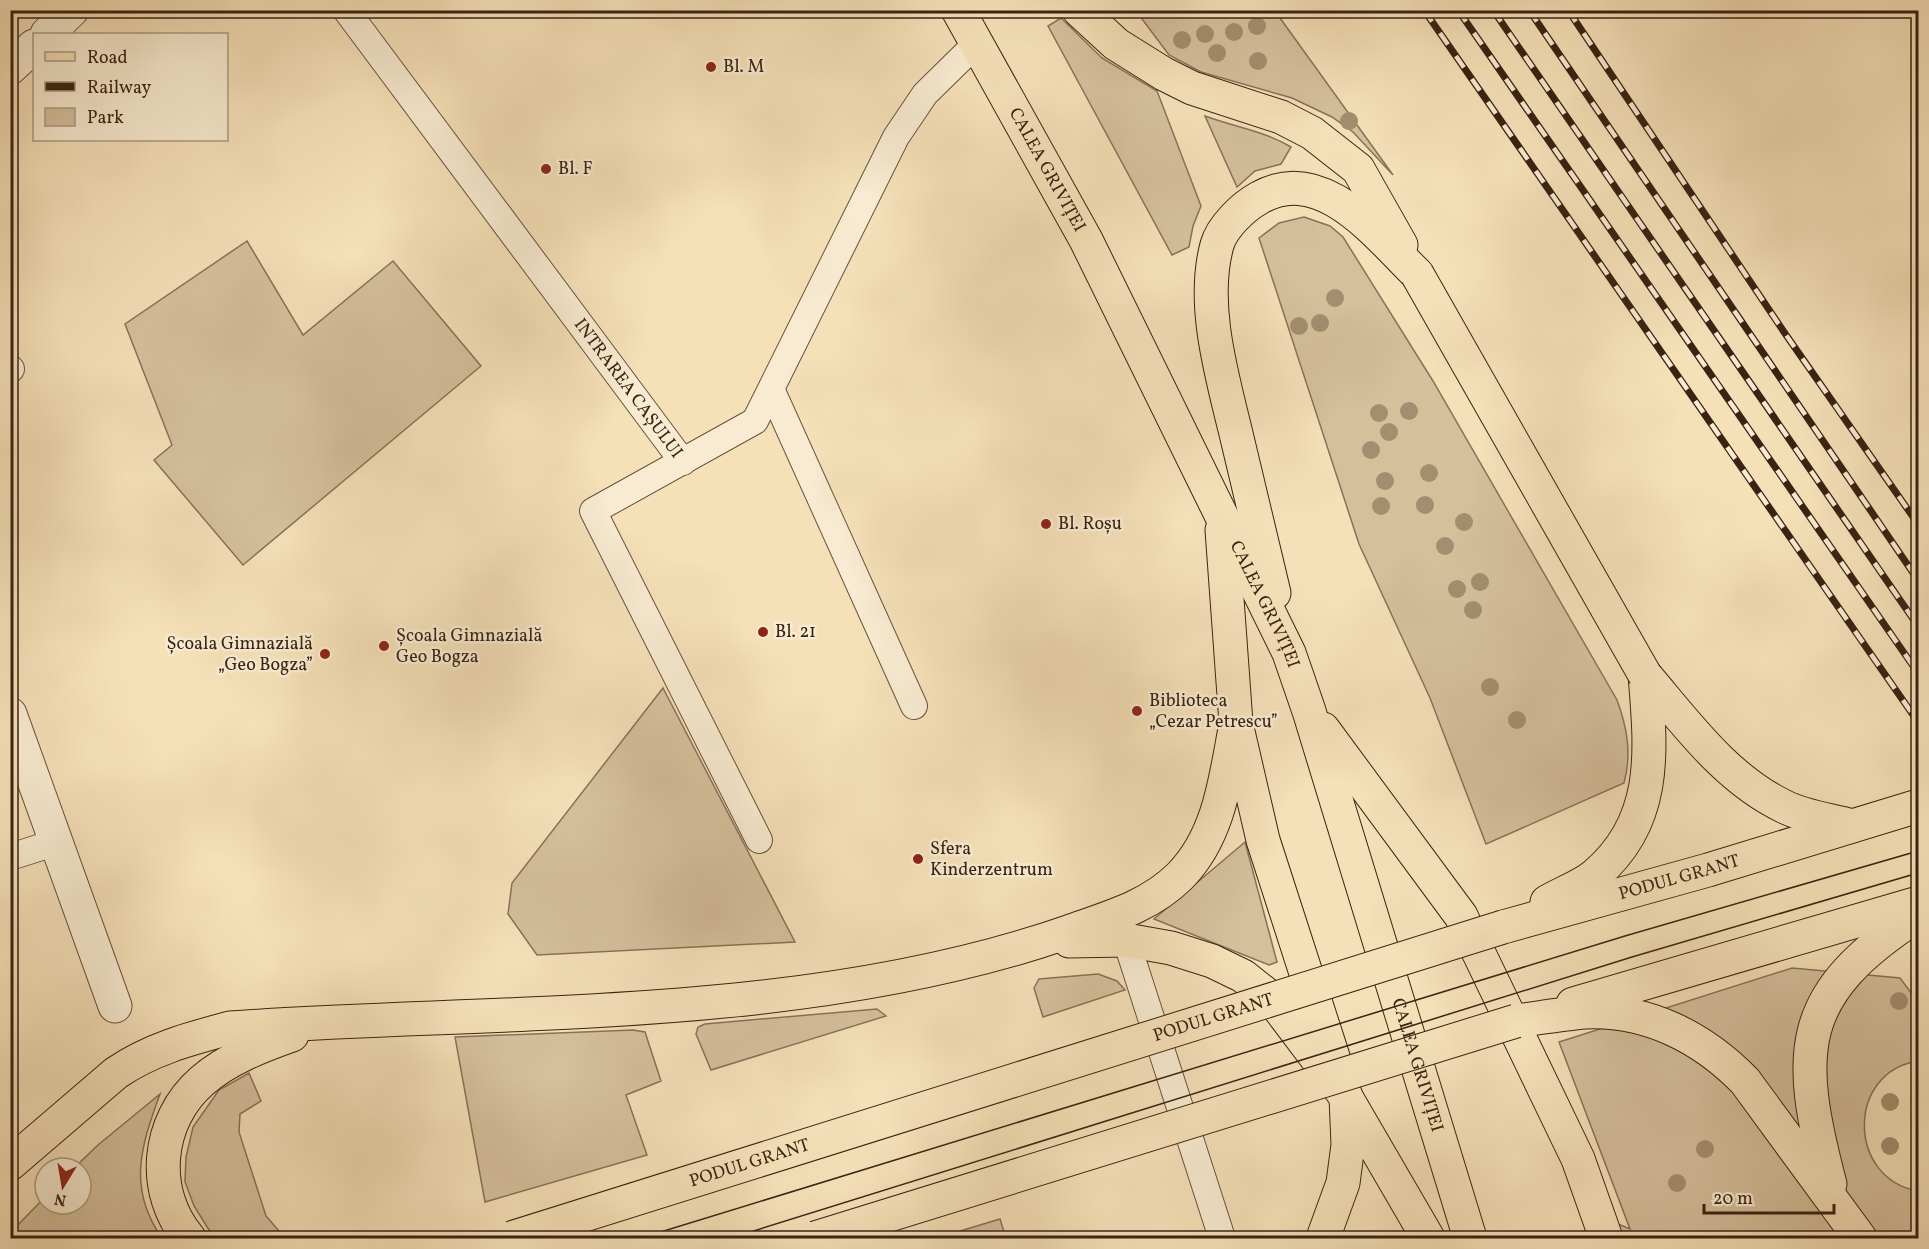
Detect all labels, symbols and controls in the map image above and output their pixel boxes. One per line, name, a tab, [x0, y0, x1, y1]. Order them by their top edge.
legend	[33, 33, 228, 141]
text: Road	[87, 46, 128, 71]
place label: Bl. M	[723, 55, 764, 80]
marker: Bl. M	[704, 60, 718, 74]
text: Railway	[87, 76, 151, 101]
street label: CALEA GRIVIȚEI	[1002, 103, 1092, 237]
text: Park	[87, 106, 124, 131]
place label: Bl. F	[558, 157, 593, 182]
marker: Bl. F	[539, 162, 553, 176]
street label: INTRAREA CAȘULUI	[568, 313, 689, 464]
place label: Bl. Roșu	[1058, 512, 1122, 537]
marker: Bl. Roșu	[1039, 517, 1053, 531]
street label: CALEA GRIVIȚEI	[1223, 536, 1306, 671]
place label: Bl. 21	[775, 620, 816, 645]
place label: Școala Gimnazială Geo Bogza	[396, 624, 542, 670]
marker: Bl. 21	[756, 625, 770, 639]
place label: Școala Gimnazială „Geo Bogza”	[167, 632, 313, 678]
marker: Școala Gimnazială Geo Bogza	[377, 639, 391, 653]
marker: Școala Gimnazială „Geo Bogza”	[318, 647, 332, 661]
place label: Biblioteca „Cezar Petrescu”	[1149, 689, 1278, 735]
marker: Biblioteca „Cezar Petrescu”	[1130, 704, 1144, 718]
place label: Sfera Kinderzentrum	[930, 837, 1053, 883]
street label: PODUL GRANT	[1616, 848, 1743, 907]
marker: Sfera Kinderzentrum	[911, 852, 925, 866]
street label: PODUL GRANT	[1150, 987, 1277, 1048]
street label: CALEA GRIVIȚEI	[1385, 995, 1449, 1135]
street label: PODUL GRANT	[686, 1132, 813, 1194]
north arrow	[33, 1156, 93, 1216]
scale bar	[1704, 1177, 1834, 1215]
text: N	[52, 1187, 68, 1211]
text: 20 m	[1713, 1187, 1753, 1212]

